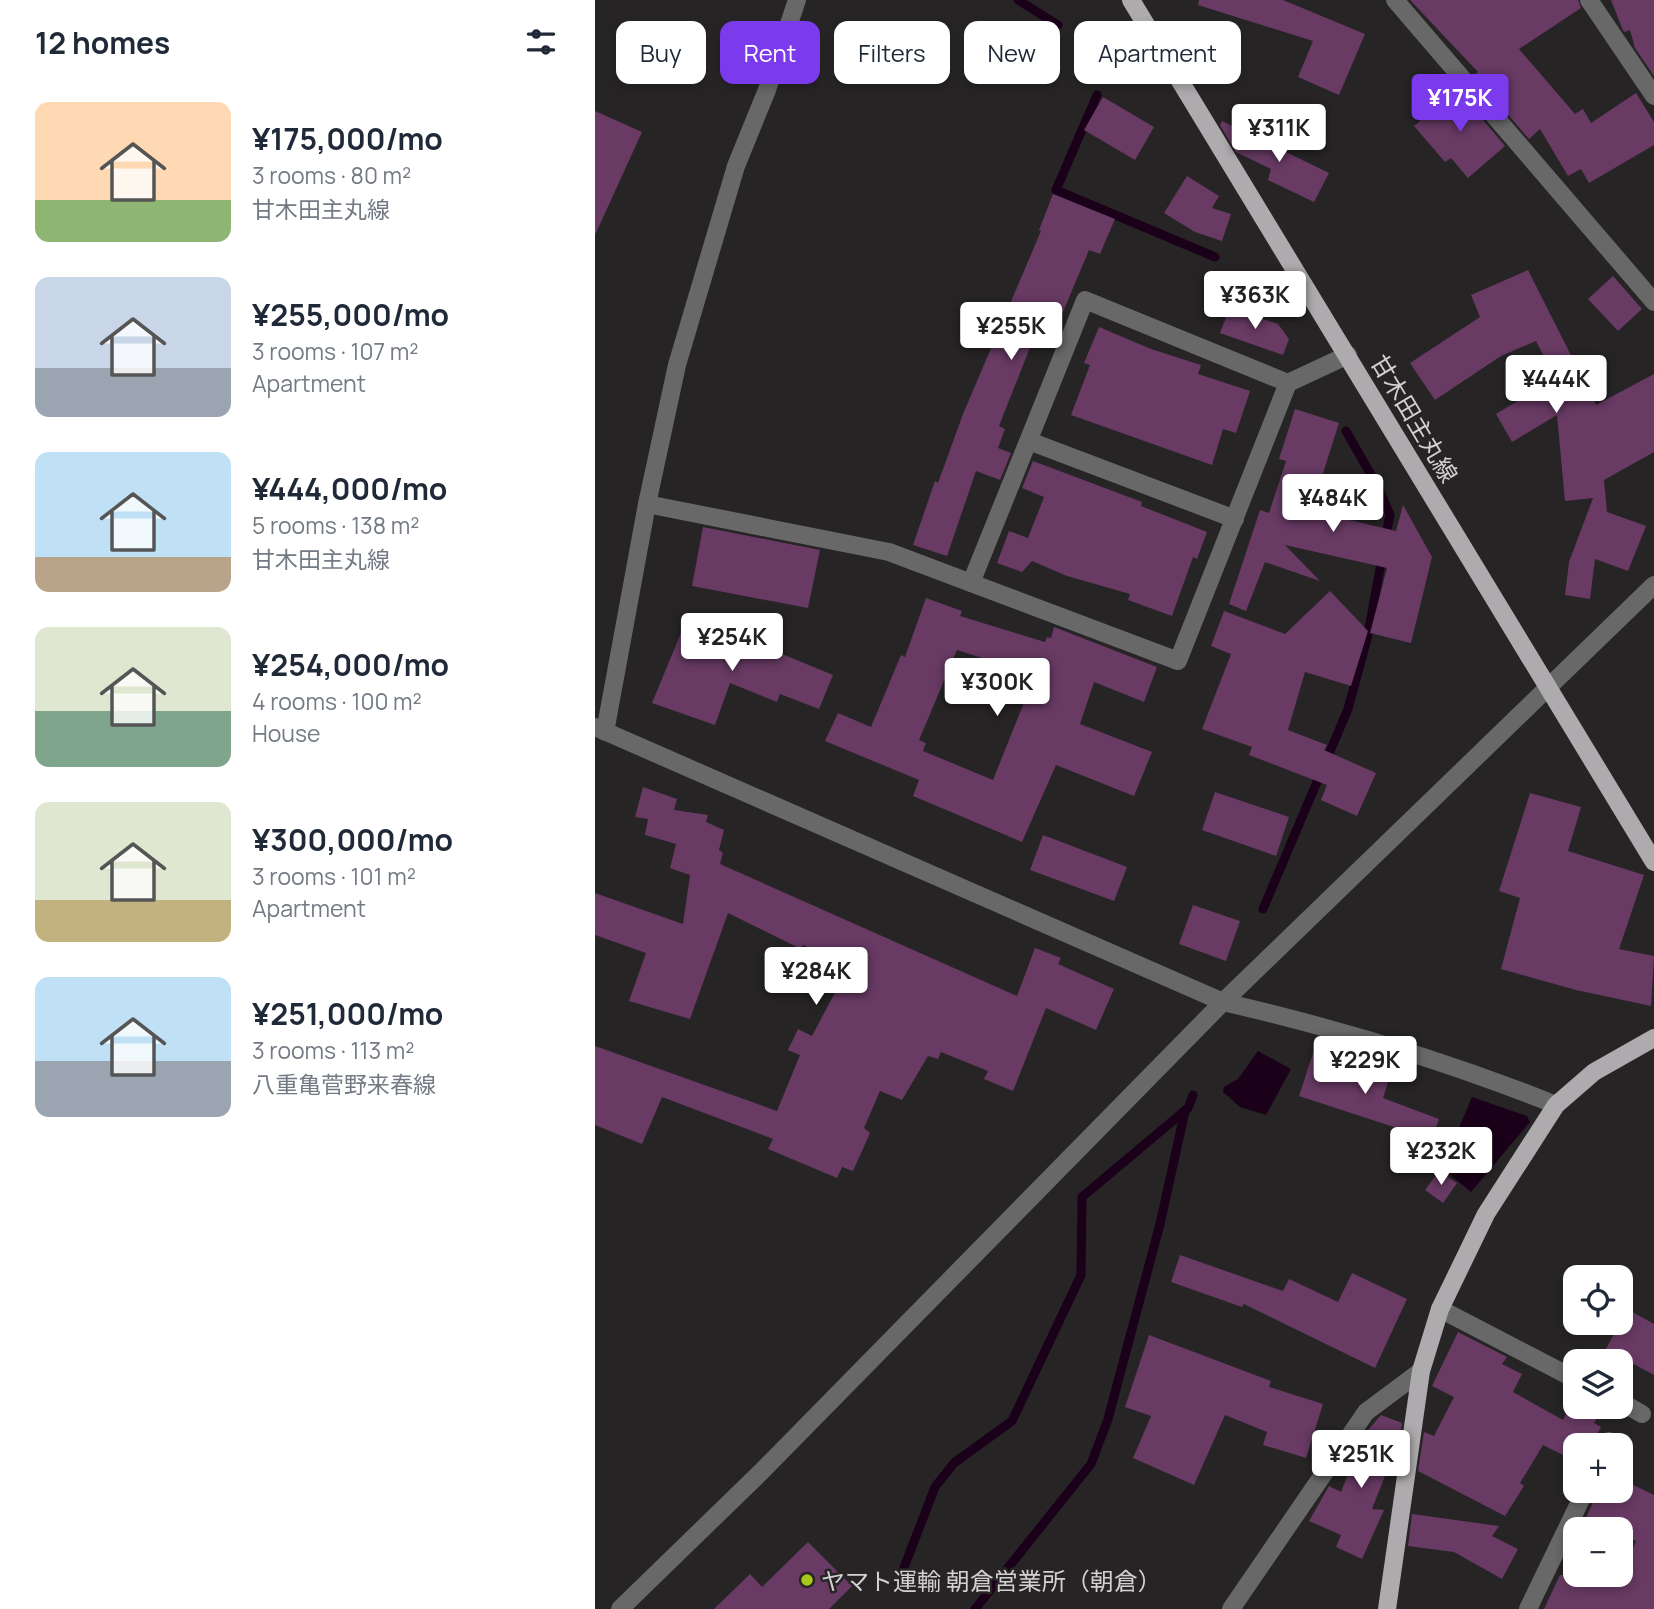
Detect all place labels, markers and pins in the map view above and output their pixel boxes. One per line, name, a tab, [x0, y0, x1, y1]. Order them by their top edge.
pin: ¥175K	[1411, 74, 1509, 134]
pin: ¥311K	[1230, 104, 1328, 164]
pin: ¥363K	[1206, 272, 1304, 331]
pin: ¥255K	[962, 302, 1060, 362]
pin: ¥444K	[1507, 356, 1605, 415]
pin: ¥484K	[1284, 475, 1382, 534]
pin: ¥254K	[683, 614, 781, 673]
pin: ¥300K	[948, 658, 1046, 718]
pin: ¥284K	[767, 948, 865, 1007]
pin: ¥229K	[1316, 1036, 1414, 1096]
pin: ¥232K	[1392, 1128, 1490, 1187]
pin: ¥251K	[1312, 1430, 1410, 1490]
place label: ヤマト運輸 朝倉営業所（朝倉）	[821, 1564, 1162, 1597]
marker: ヤマト運輸 朝倉営業所（朝倉）	[799, 1572, 815, 1588]

